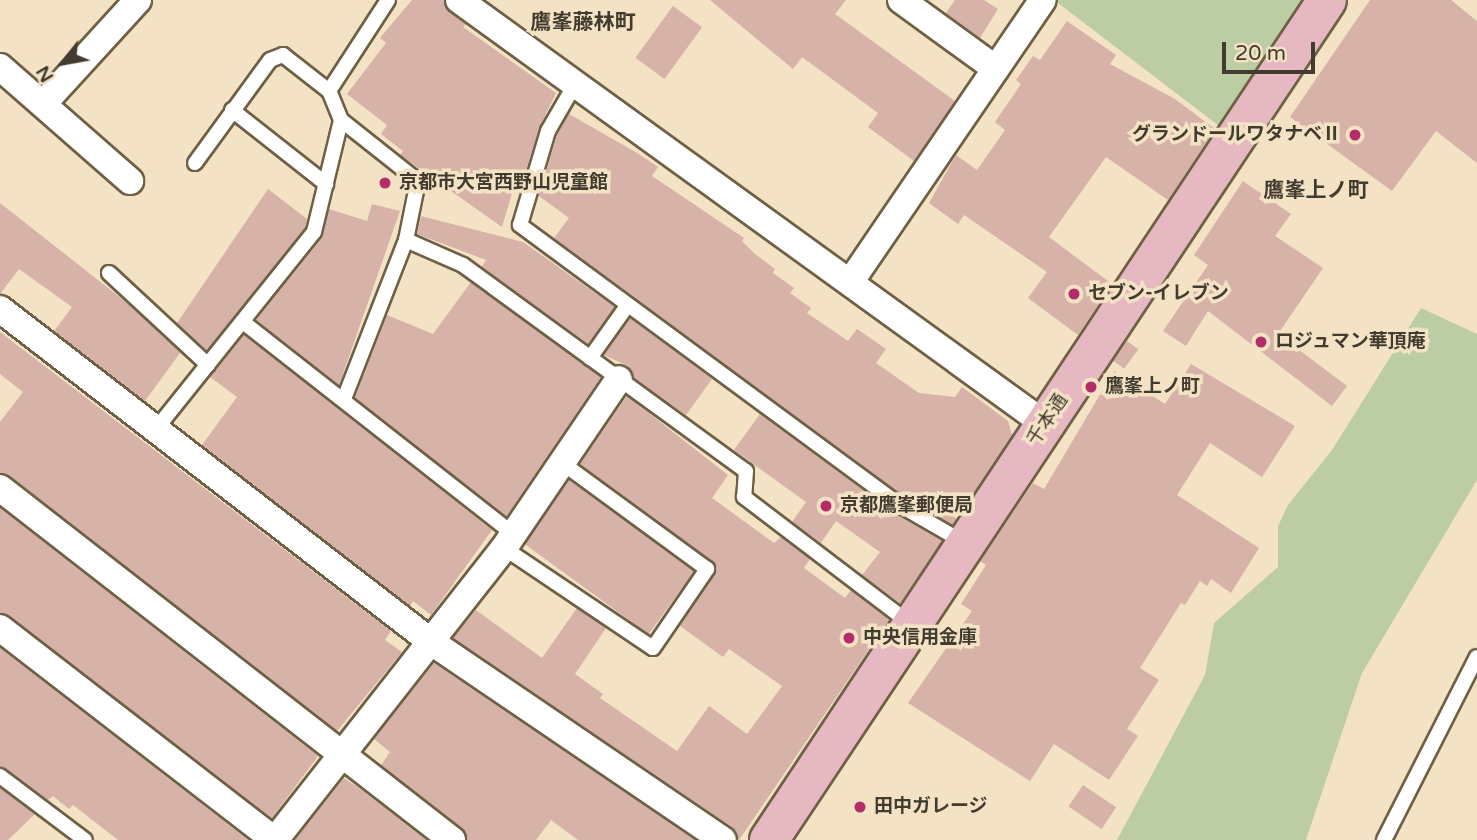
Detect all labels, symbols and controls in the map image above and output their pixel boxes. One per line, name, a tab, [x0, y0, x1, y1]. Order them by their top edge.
district label: 鷹峯藤林町	[531, 10, 635, 36]
north arrow	[28, 28, 98, 98]
scale bar	[1225, 28, 1318, 72]
text: 20 m	[1235, 41, 1286, 66]
text: N	[32, 62, 58, 86]
place label: グランドールワタナベⅡ	[1132, 124, 1341, 146]
marker: グランドールワタナベⅡ	[1347, 127, 1363, 143]
place label: 京都市大宮西野山児童館	[399, 172, 608, 194]
marker: 京都市大宮西野山児童館	[377, 175, 393, 191]
district label: 鷹峯上ノ町	[1264, 178, 1368, 204]
place label: セブン-イレブン	[1088, 283, 1229, 305]
marker: セブン-イレブン	[1066, 286, 1082, 302]
place label: ロジュマン華頂庵	[1275, 331, 1427, 353]
marker: ロジュマン華頂庵	[1253, 334, 1269, 350]
place label: 鷹峯上ノ町	[1105, 376, 1200, 398]
marker: 鷹峯上ノ町	[1083, 379, 1099, 395]
street label: 千本通	[1023, 390, 1073, 450]
place label: 京都鷹峯郵便局	[840, 495, 973, 517]
marker: 京都鷹峯郵便局	[818, 498, 834, 514]
place label: 中央信用金庫	[863, 627, 977, 649]
marker: 中央信用金庫	[841, 630, 857, 646]
place label: 田中ガレージ	[874, 796, 988, 818]
marker: 田中ガレージ	[852, 799, 868, 815]

